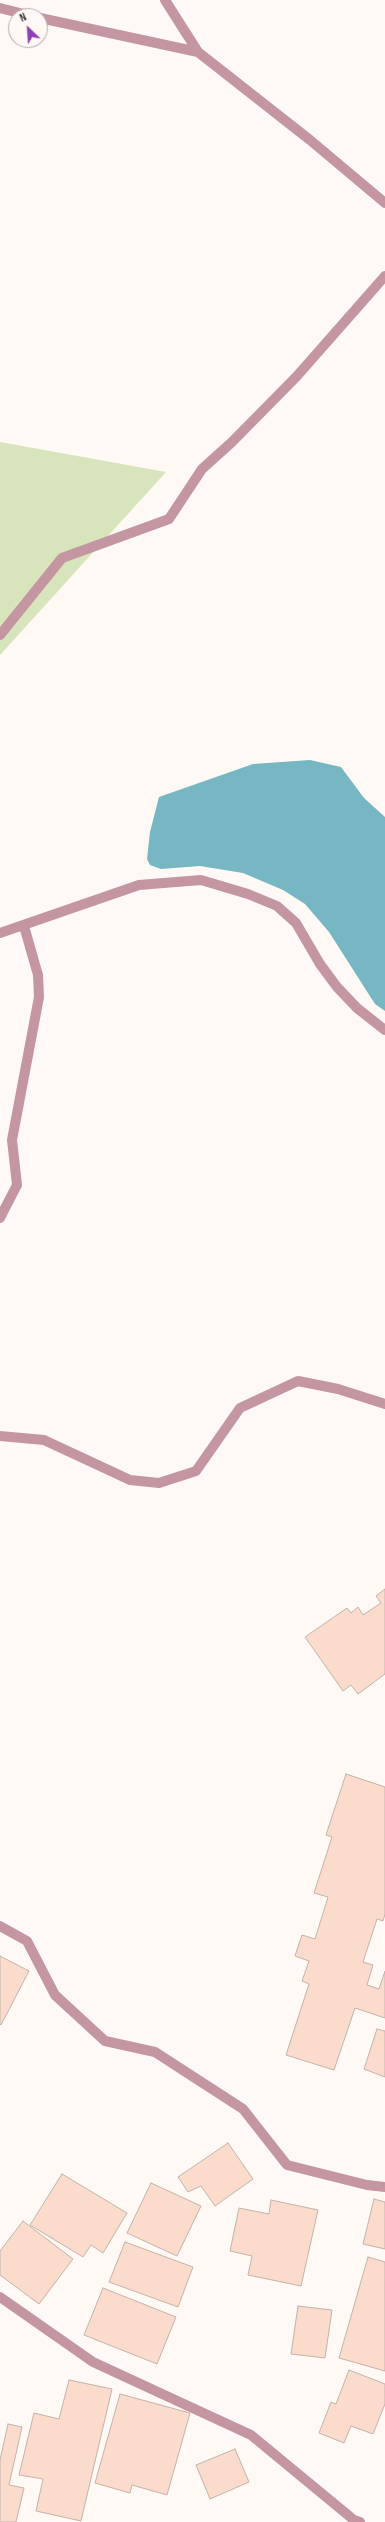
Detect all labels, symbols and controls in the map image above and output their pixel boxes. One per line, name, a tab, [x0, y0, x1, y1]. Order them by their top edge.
north arrow	[8, 8, 48, 48]
text: N	[18, 10, 29, 25]

